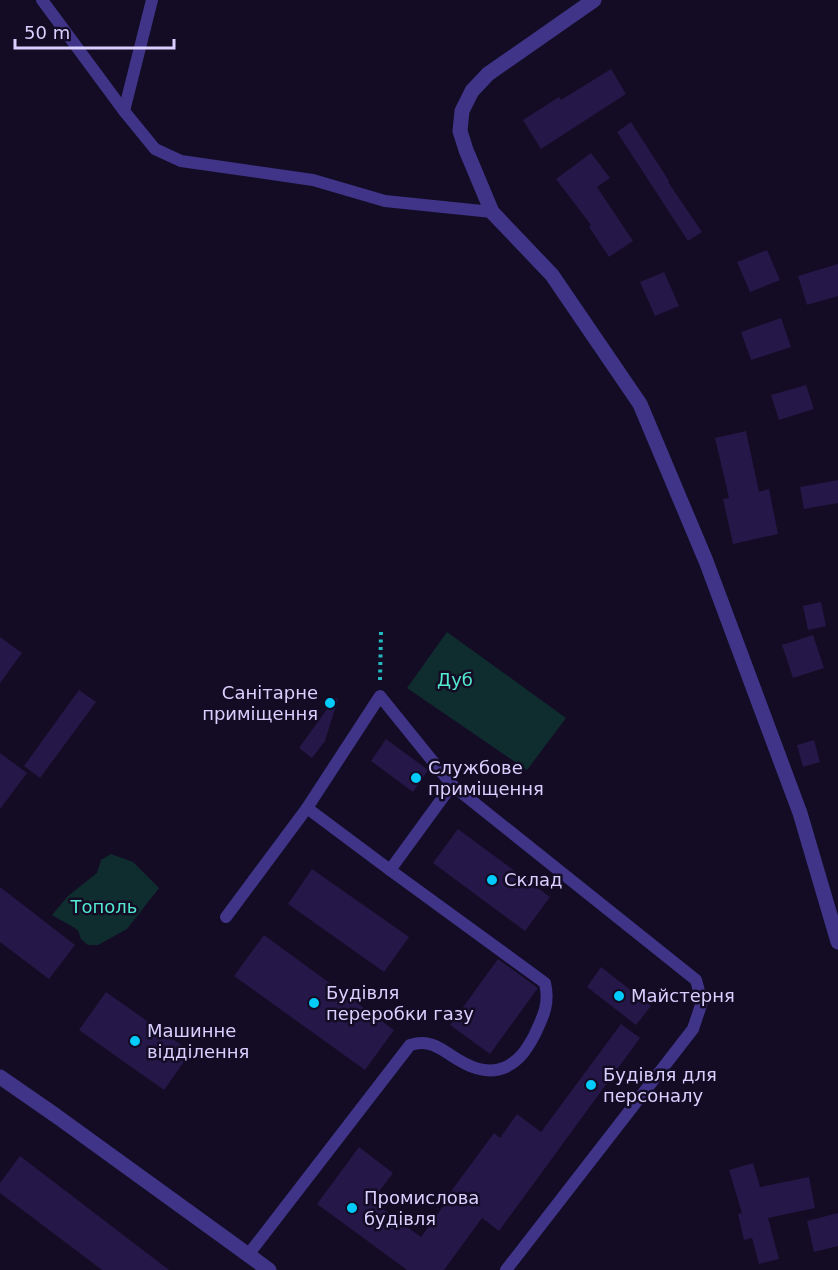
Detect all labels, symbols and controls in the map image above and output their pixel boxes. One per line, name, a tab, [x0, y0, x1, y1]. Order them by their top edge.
scale bar	[15, 12, 174, 50]
text: 50 m	[24, 22, 70, 43]
park label: Дуб	[437, 669, 473, 690]
place label: Санітарне приміщення	[202, 682, 318, 724]
marker: Санітарне приміщення	[323, 696, 337, 710]
place label: Службове приміщення	[428, 757, 544, 799]
marker: Службове приміщення	[409, 771, 423, 785]
place label: Склад	[504, 869, 562, 890]
marker: Склад	[485, 873, 499, 887]
park label: Тополь	[70, 896, 137, 917]
place label: Будівля переробки газу	[326, 982, 474, 1024]
place label: Майстерня	[631, 985, 735, 1006]
marker: Майстерня	[612, 989, 626, 1003]
marker: Будівля переробки газу	[307, 996, 321, 1010]
place label: Машинне відділення	[147, 1020, 249, 1062]
marker: Машинне відділення	[128, 1034, 142, 1048]
place label: Будівля для персоналу	[603, 1064, 717, 1106]
marker: Будівля для персоналу	[584, 1078, 598, 1092]
place label: Промислова будівля	[364, 1187, 479, 1229]
marker: Промислова будівля	[345, 1201, 359, 1215]

